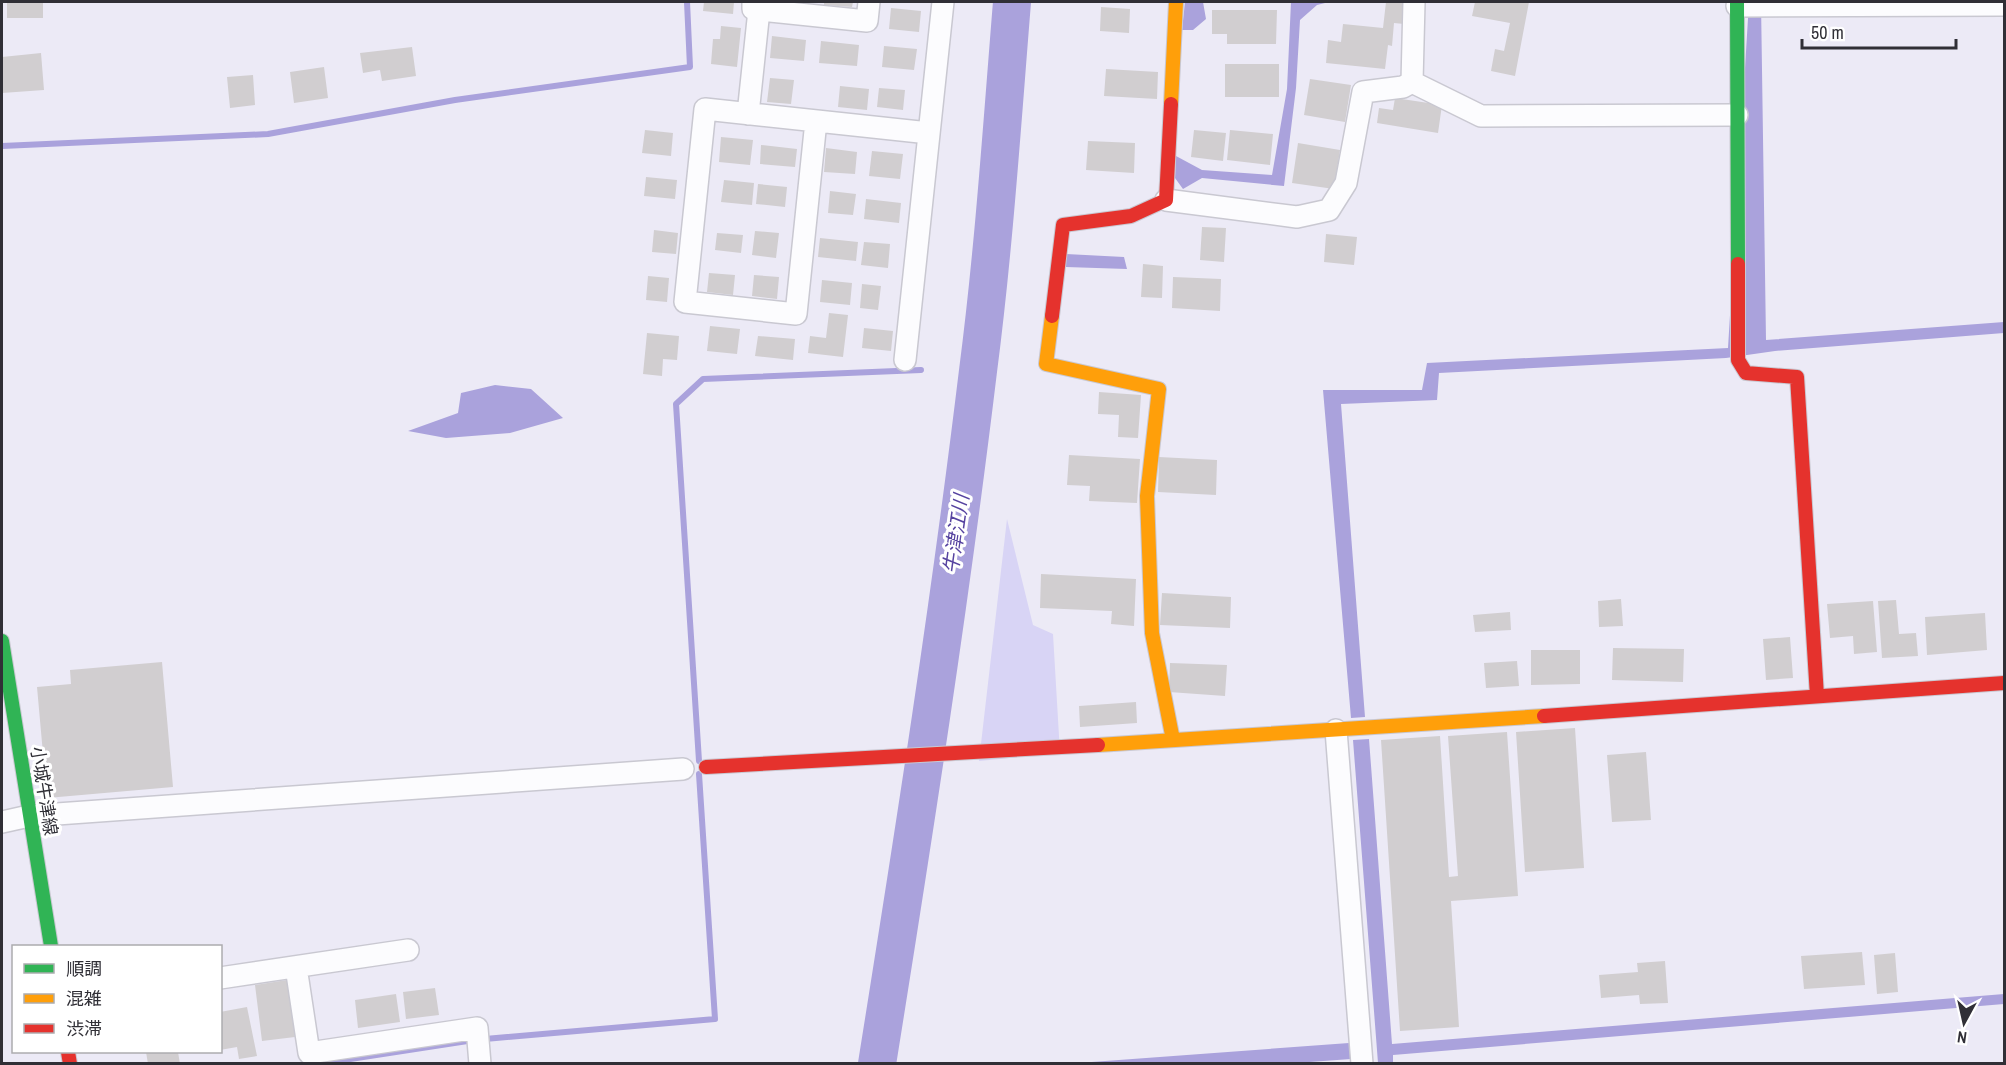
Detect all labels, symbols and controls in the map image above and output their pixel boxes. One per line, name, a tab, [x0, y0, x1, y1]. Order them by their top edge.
scale bar	[1802, 12, 1956, 50]
text: 50 m	[1811, 20, 1844, 45]
water label: 牛津江川	[937, 490, 975, 575]
street label: 小城牛津線	[25, 745, 64, 837]
legend	[12, 945, 222, 1053]
text: 順調	[66, 956, 102, 981]
text: 混雑	[66, 986, 102, 1011]
north arrow	[1934, 993, 1994, 1053]
text: 渋滞	[66, 1016, 102, 1041]
text: N	[1956, 1026, 1968, 1049]

